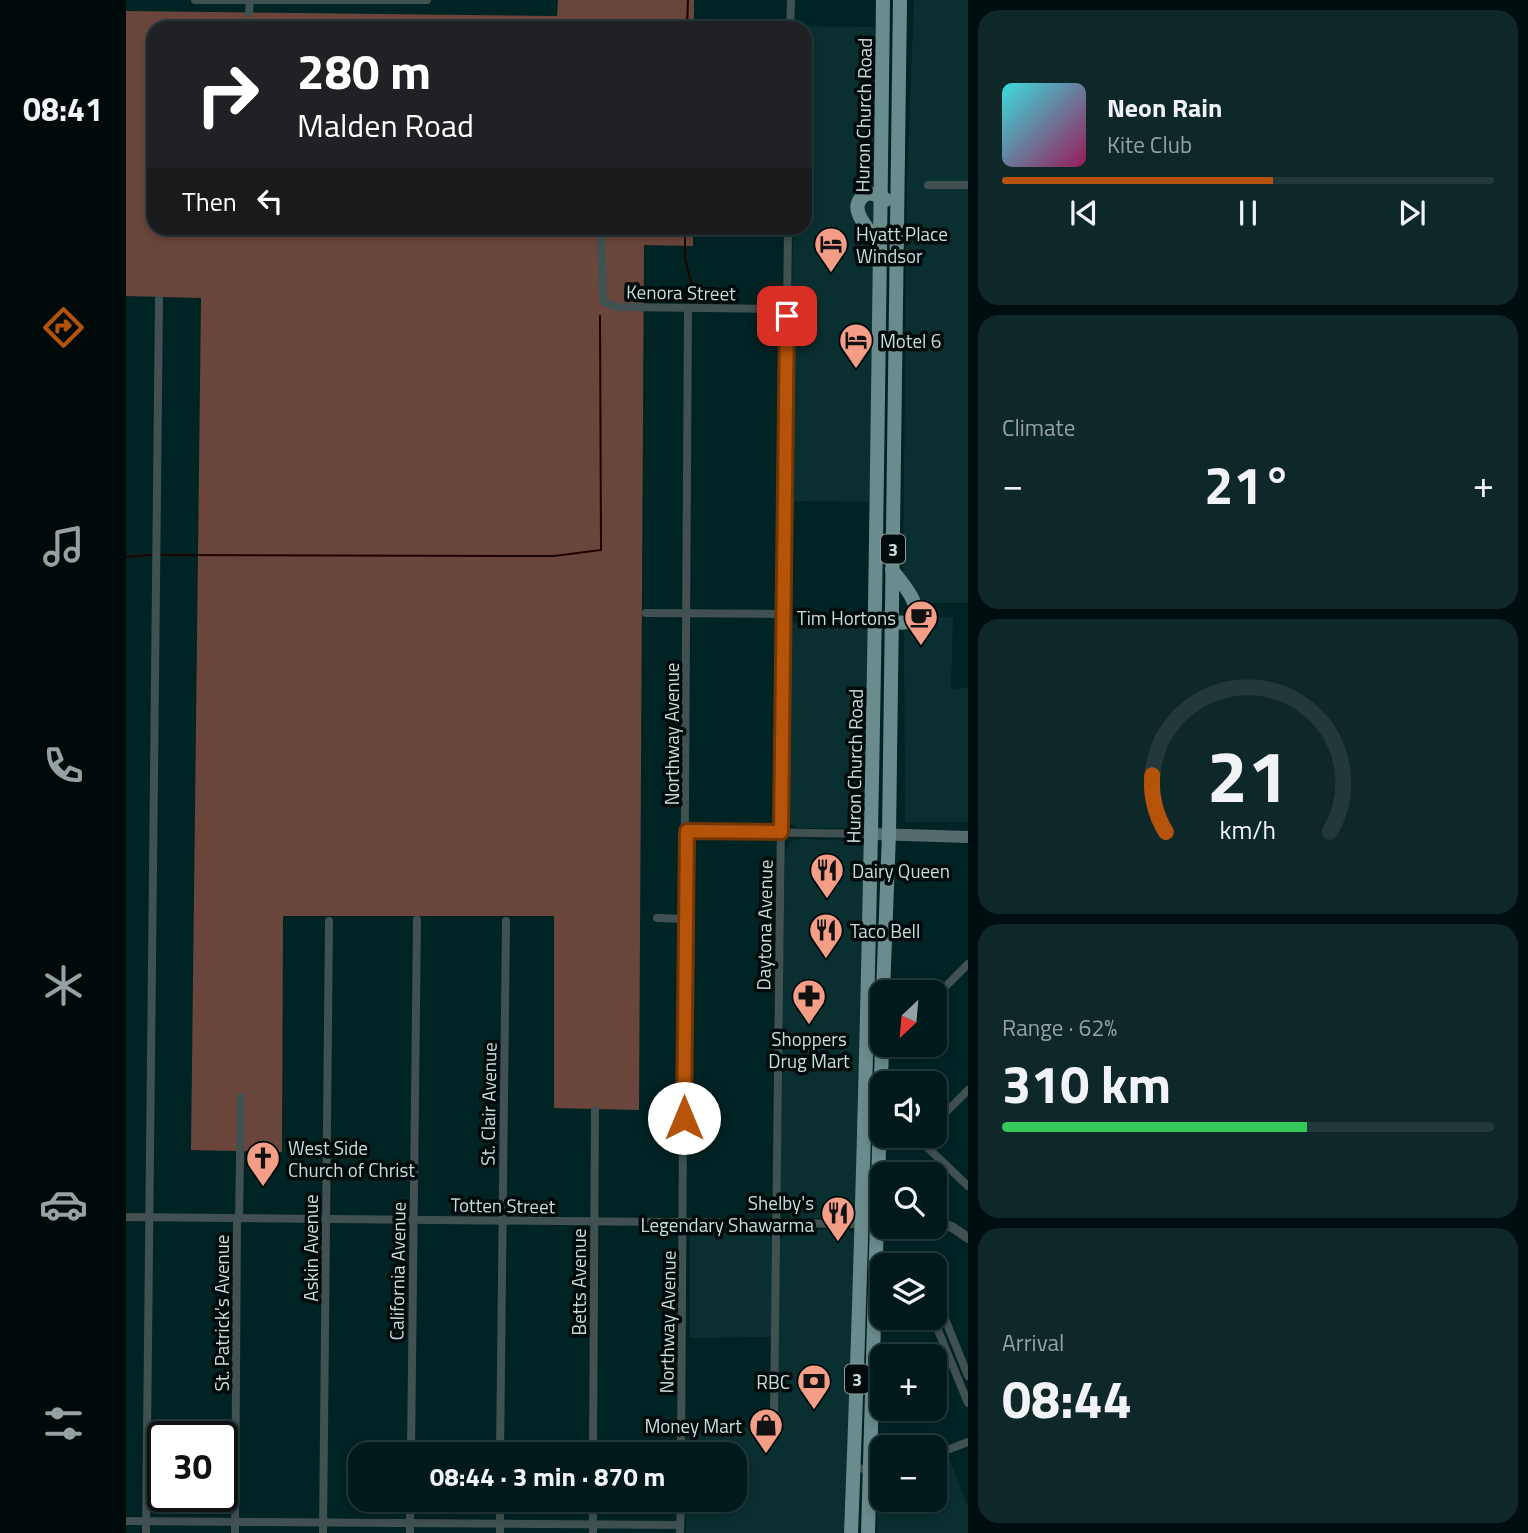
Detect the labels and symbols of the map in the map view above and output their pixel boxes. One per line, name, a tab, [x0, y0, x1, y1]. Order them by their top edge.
street label: Huron Church Road	[847, 37, 879, 193]
place label: Hyatt Place Windsor	[856, 219, 948, 270]
hotel icon: Hyatt Place Windsor	[812, 225, 850, 274]
street label: Kenora Street	[626, 277, 736, 307]
pin	[757, 286, 817, 346]
hotel icon: Motel 6	[837, 321, 875, 370]
place label: Motel 6	[880, 326, 941, 355]
road number: 3	[881, 534, 905, 564]
cafe icon: Tim Hortons	[902, 598, 940, 647]
place label: Tim Hortons	[797, 603, 896, 632]
street label: Northway Avenue	[657, 663, 686, 805]
street label: Huron Church Road	[838, 688, 870, 844]
restaurant icon: Dairy Queen	[808, 851, 846, 900]
place label: Dairy Queen	[852, 856, 950, 885]
street label: Daytona Avenue	[748, 859, 780, 991]
restaurant icon: Taco Bell	[807, 911, 845, 960]
place label: Taco Bell	[850, 916, 920, 945]
pharmacy icon: Shoppers Drug Mart	[790, 977, 828, 1026]
north arrow	[870, 980, 947, 1057]
place label: Shoppers Drug Mart	[768, 1024, 850, 1075]
street label: St. Clair Avenue	[472, 1042, 504, 1166]
position arrow	[647, 1081, 721, 1155]
place label: West Side Church of Christ	[288, 1133, 415, 1184]
church icon: West Side Church of Christ	[244, 1139, 282, 1188]
place label: Shelby's Legendary Shawarma	[640, 1188, 814, 1239]
street label: Totten Street	[450, 1190, 556, 1220]
street label: Askin Avenue	[296, 1194, 325, 1302]
restaurant icon: Shelby's Legendary Shawarma	[819, 1194, 857, 1243]
street label: California Avenue	[381, 1201, 413, 1341]
street label: Betts Avenue	[564, 1228, 593, 1336]
street label: St. Patrick's Avenue	[207, 1235, 236, 1391]
street label: Northway Avenue	[651, 1250, 683, 1394]
bank icon: RBC	[795, 1362, 833, 1411]
road number: 3	[845, 1364, 869, 1394]
place label: RBC	[756, 1367, 790, 1396]
shop icon: Money Mart	[747, 1406, 785, 1455]
place label: Money Mart	[644, 1411, 742, 1440]
speed limit sign: 30	[147, 1421, 238, 1512]

